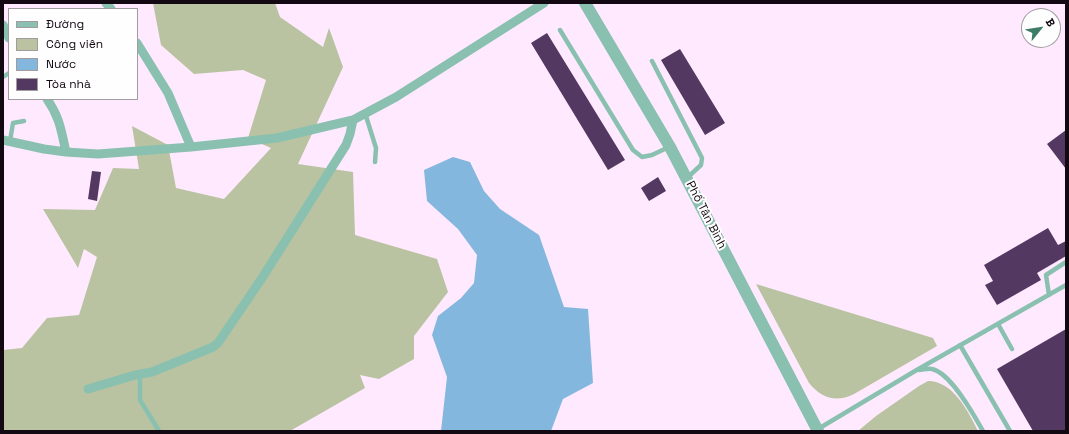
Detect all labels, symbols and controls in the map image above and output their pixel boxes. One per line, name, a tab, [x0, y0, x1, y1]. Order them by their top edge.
legend	[8, 8, 138, 100]
north arrow	[1021, 8, 1061, 48]
text: Đường	[46, 16, 84, 32]
text: B	[1043, 16, 1058, 29]
text: Công viên	[46, 36, 103, 52]
text: Nước	[46, 56, 76, 72]
text: Tòa nhà	[46, 76, 91, 92]
street label: Phố Tân Bình	[683, 179, 729, 251]

